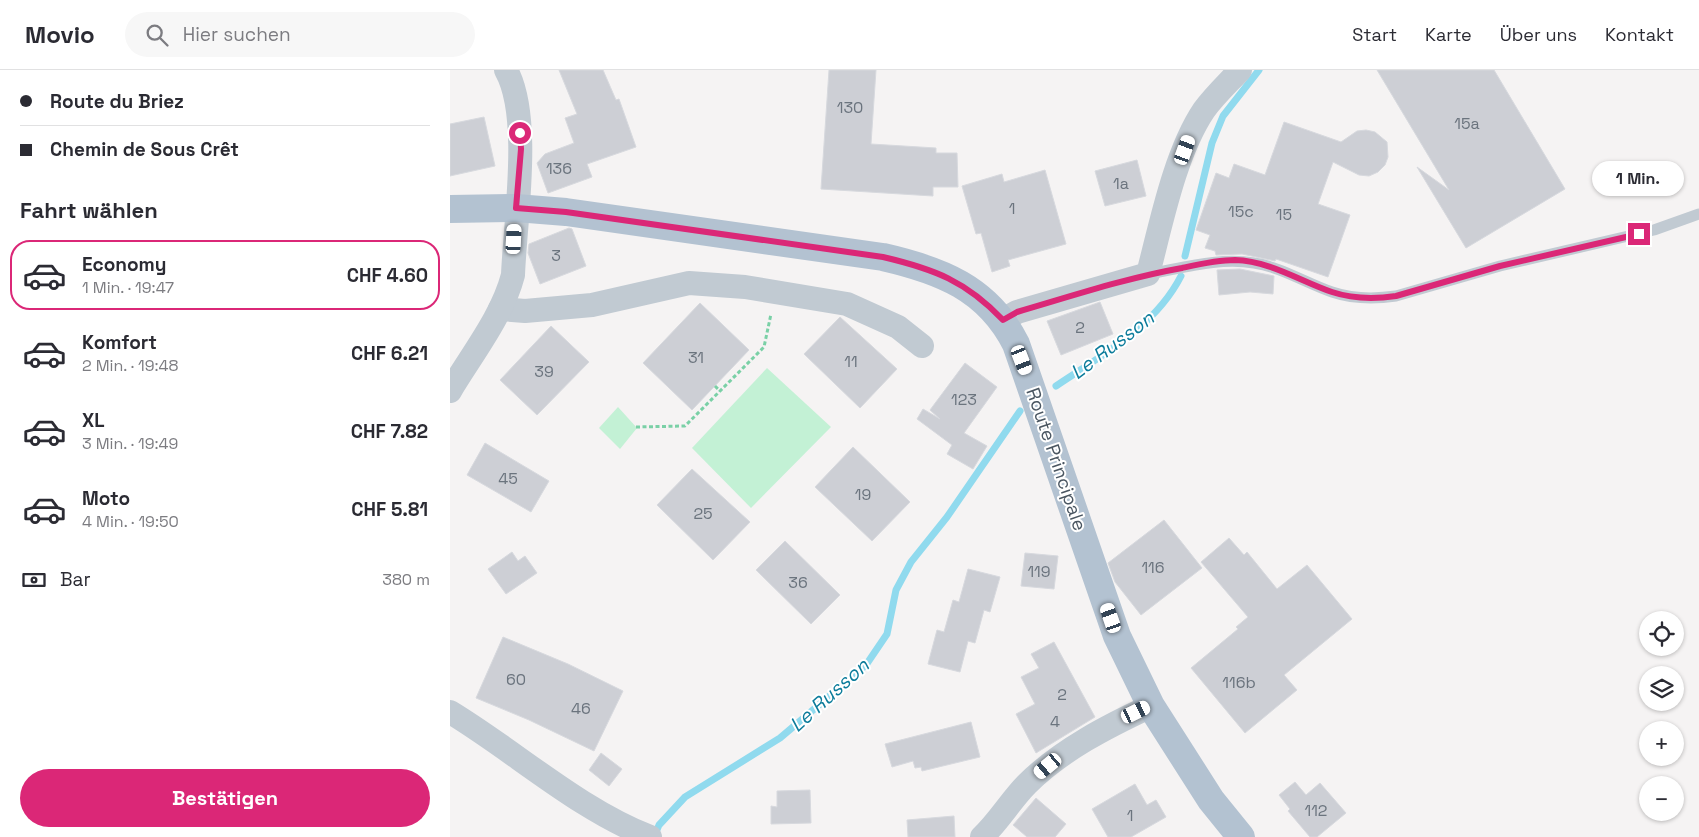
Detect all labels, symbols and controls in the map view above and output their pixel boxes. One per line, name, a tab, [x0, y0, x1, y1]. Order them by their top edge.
search box	[125, 12, 475, 57]
text: Movio	[25, 19, 95, 50]
icon: search	[143, 21, 171, 49]
text: Hier suchen	[183, 22, 291, 47]
text: Start	[1352, 23, 1397, 46]
text: Karte	[1425, 23, 1472, 46]
text: Über uns	[1500, 23, 1577, 46]
text: Kontakt	[1605, 23, 1674, 46]
text: Route du Briez	[50, 89, 184, 114]
house number: 130	[837, 97, 863, 118]
house number: 15a	[1454, 113, 1480, 134]
route start	[509, 122, 531, 144]
car	[1172, 133, 1197, 167]
text: Chemin de Sous Crêt	[50, 137, 239, 162]
house number: 136	[546, 158, 572, 179]
callout: 1 Min.	[1593, 161, 1685, 196]
text: 1 Min.	[1616, 168, 1660, 189]
house number: 1a	[1113, 173, 1129, 194]
text: Fahrt wählen	[20, 196, 158, 224]
house number: 1	[1009, 198, 1015, 219]
house number: 15c	[1228, 201, 1254, 222]
house number: 15	[1276, 204, 1292, 225]
route end	[1628, 223, 1650, 245]
car	[505, 224, 522, 254]
house number: 3	[551, 245, 561, 266]
text: Economy	[82, 252, 166, 277]
icon: car	[22, 253, 67, 298]
text: CHF 4.60	[347, 263, 428, 288]
text: 1 Min. · 19:47	[82, 277, 174, 298]
water label: Le Russon	[1065, 305, 1160, 385]
house number: 2	[1075, 317, 1085, 338]
text: Komfort	[82, 330, 157, 355]
icon: car	[22, 331, 67, 376]
text: CHF 6.21	[351, 341, 428, 366]
car	[1009, 343, 1034, 377]
house number: 31	[688, 347, 704, 368]
house number: 11	[844, 351, 858, 372]
text: 2 Min. · 19:48	[82, 355, 179, 376]
house number: 39	[534, 361, 554, 382]
street label: Route Principale	[1020, 384, 1093, 534]
house number: 123	[951, 389, 977, 410]
text: XL	[82, 408, 105, 433]
icon: car	[22, 409, 67, 454]
text: CHF 7.82	[351, 419, 428, 444]
text: 3 Min. · 19:49	[82, 433, 178, 454]
house number: 45	[498, 468, 518, 489]
house number: 19	[855, 484, 871, 505]
text: Moto	[82, 486, 130, 511]
icon: car	[22, 487, 67, 532]
text: CHF 5.81	[351, 497, 428, 522]
house number: 25	[693, 503, 713, 524]
text: 4 Min. · 19:50	[82, 511, 179, 532]
house number: 116	[1141, 557, 1165, 578]
house number: 119	[1027, 561, 1051, 582]
icon: cash	[20, 566, 48, 594]
text: Bar	[60, 567, 91, 592]
text: 380 m	[382, 569, 430, 590]
house number: 36	[788, 572, 808, 593]
car	[1099, 601, 1122, 635]
map controls	[1639, 611, 1684, 821]
button: locate	[1639, 611, 1684, 656]
water label: Le Russon	[784, 652, 875, 738]
button: layers	[1639, 666, 1684, 711]
house number: 60	[506, 669, 526, 690]
house number: 116b	[1222, 672, 1256, 693]
house number: 2	[1057, 684, 1067, 705]
house number: 46	[571, 698, 591, 719]
car	[1119, 699, 1152, 725]
house number: 4	[1050, 711, 1060, 732]
button: +	[1639, 721, 1684, 766]
car	[1031, 751, 1064, 781]
button: Bestätigen	[20, 769, 430, 827]
button: −	[1639, 776, 1684, 821]
house number: 112	[1304, 800, 1328, 821]
house number: 1	[1127, 805, 1133, 826]

